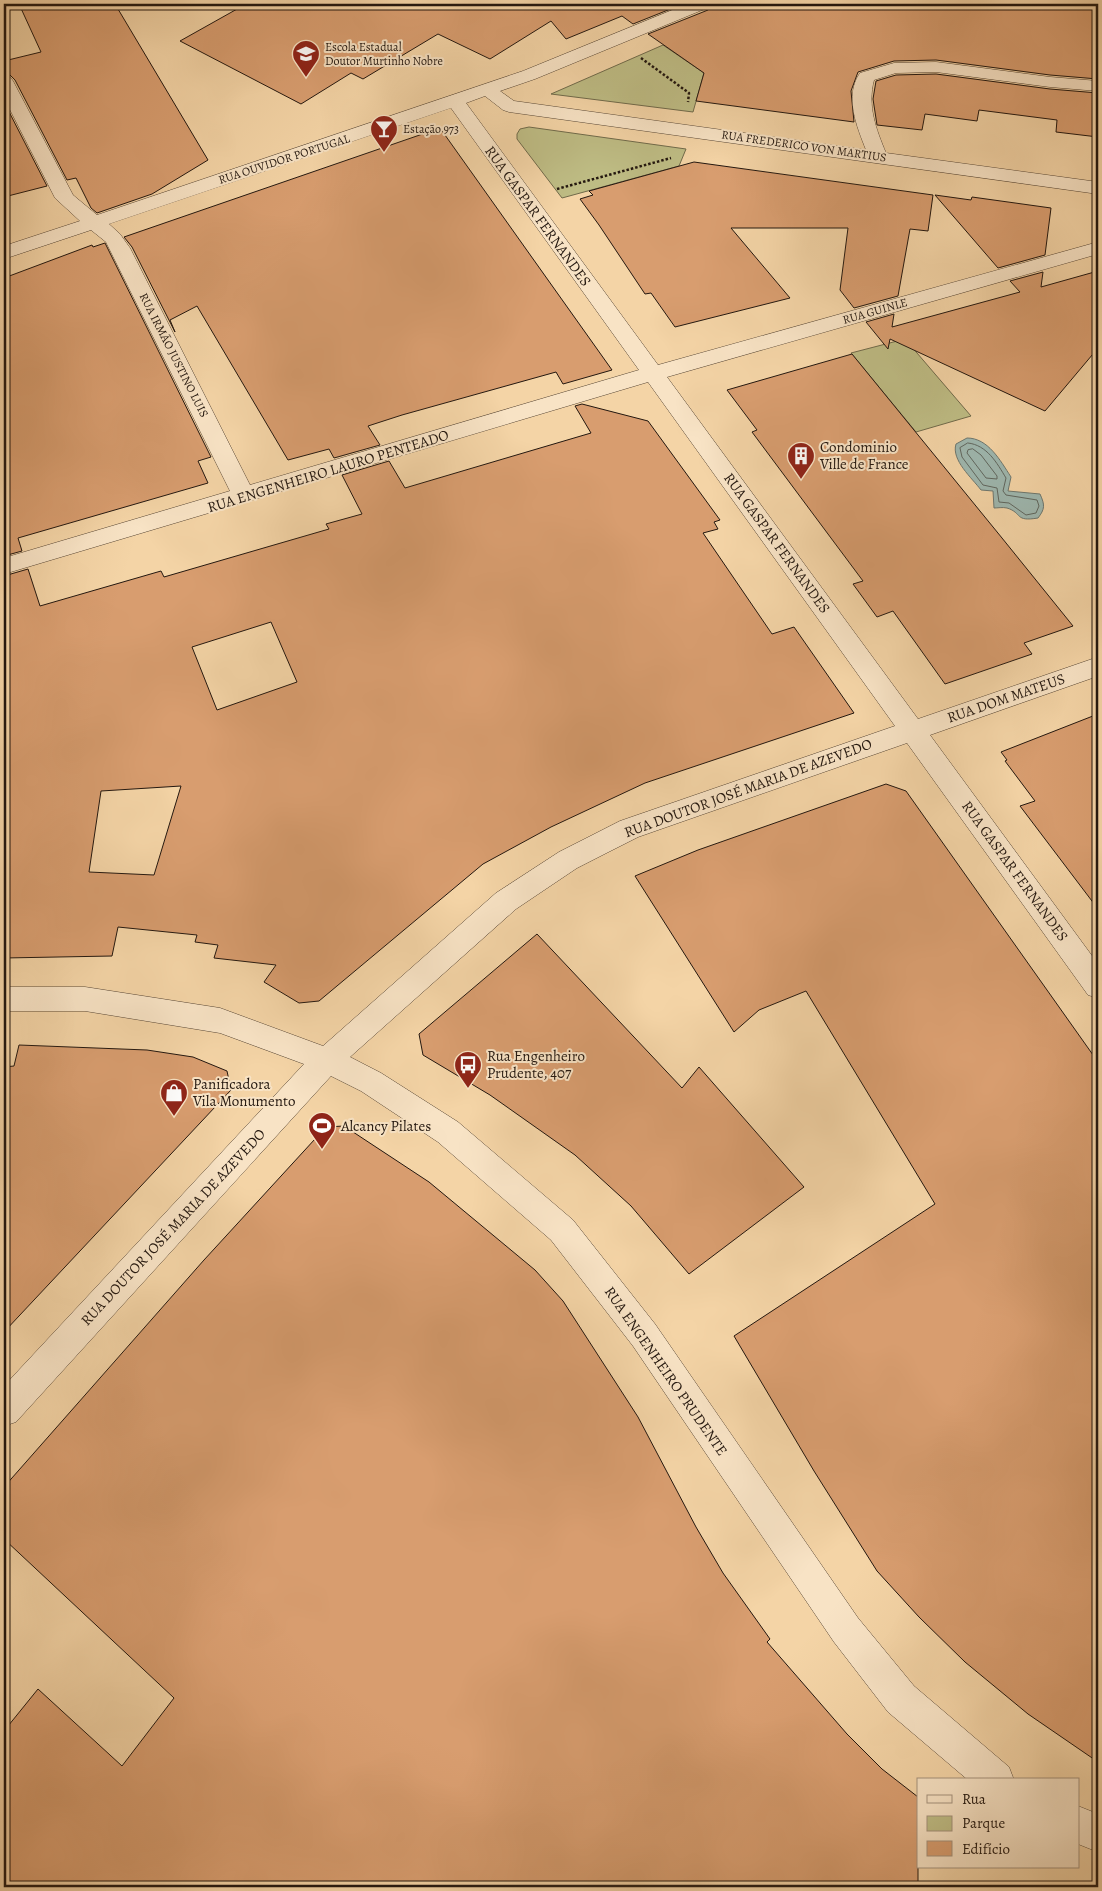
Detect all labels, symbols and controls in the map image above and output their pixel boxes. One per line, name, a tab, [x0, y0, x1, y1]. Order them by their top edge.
school or university icon: Escola Estadual Doutor Murtinho Nobre	[291, 39, 321, 78]
place label: Escola Estadual Doutor Murtinho Nobre	[325, 39, 443, 69]
bar icon: Estação 973	[369, 114, 399, 153]
place label: Estação 973	[403, 121, 459, 137]
street label: RUA FREDERICO VON MARTIUS	[720, 126, 888, 166]
street label: RUA OUVIDOR PORTUGAL	[216, 130, 353, 188]
street label: RUA GASPAR FERNANDES	[480, 142, 596, 290]
street label: RUA IRMÃO JUSTINO LUIS	[136, 290, 212, 420]
street label: RUA GUINLE	[841, 294, 909, 328]
street label: RUA ENGENHEIRO LAURO PENTEADO	[205, 425, 451, 517]
place label: Condominio Ville de France	[819, 437, 909, 474]
building icon: Condominio Ville de France	[786, 441, 816, 480]
street label: RUA GASPAR FERNANDES	[719, 469, 835, 617]
street label: RUA DOM MATEUS	[944, 668, 1068, 728]
street label: RUA DOUTOR JOSÉ MARIA DE AZEVEDO	[621, 734, 875, 842]
street label: RUA GASPAR FERNANDES	[957, 797, 1073, 945]
place label: Rua Engenheiro Prudente, 407	[487, 1046, 585, 1083]
bus stop icon: Rua Engenheiro Prudente, 407	[453, 1050, 483, 1089]
place label: Panificadora Vila Monumento	[192, 1074, 295, 1111]
shop icon: Panificadora Vila Monumento	[159, 1078, 189, 1117]
sports icon: Alcancy Pilates	[307, 1111, 337, 1150]
place label: Alcancy Pilates	[340, 1116, 431, 1136]
street label: RUA DOUTOR JOSÉ MARIA DE AZEVEDO	[76, 1124, 270, 1330]
street label: RUA ENGENHEIRO PRUDENTE	[600, 1282, 732, 1460]
legend	[917, 1778, 1080, 1868]
text: Rua	[962, 1789, 986, 1809]
text: Parque	[962, 1813, 1005, 1833]
text: Edifício	[962, 1839, 1010, 1859]

